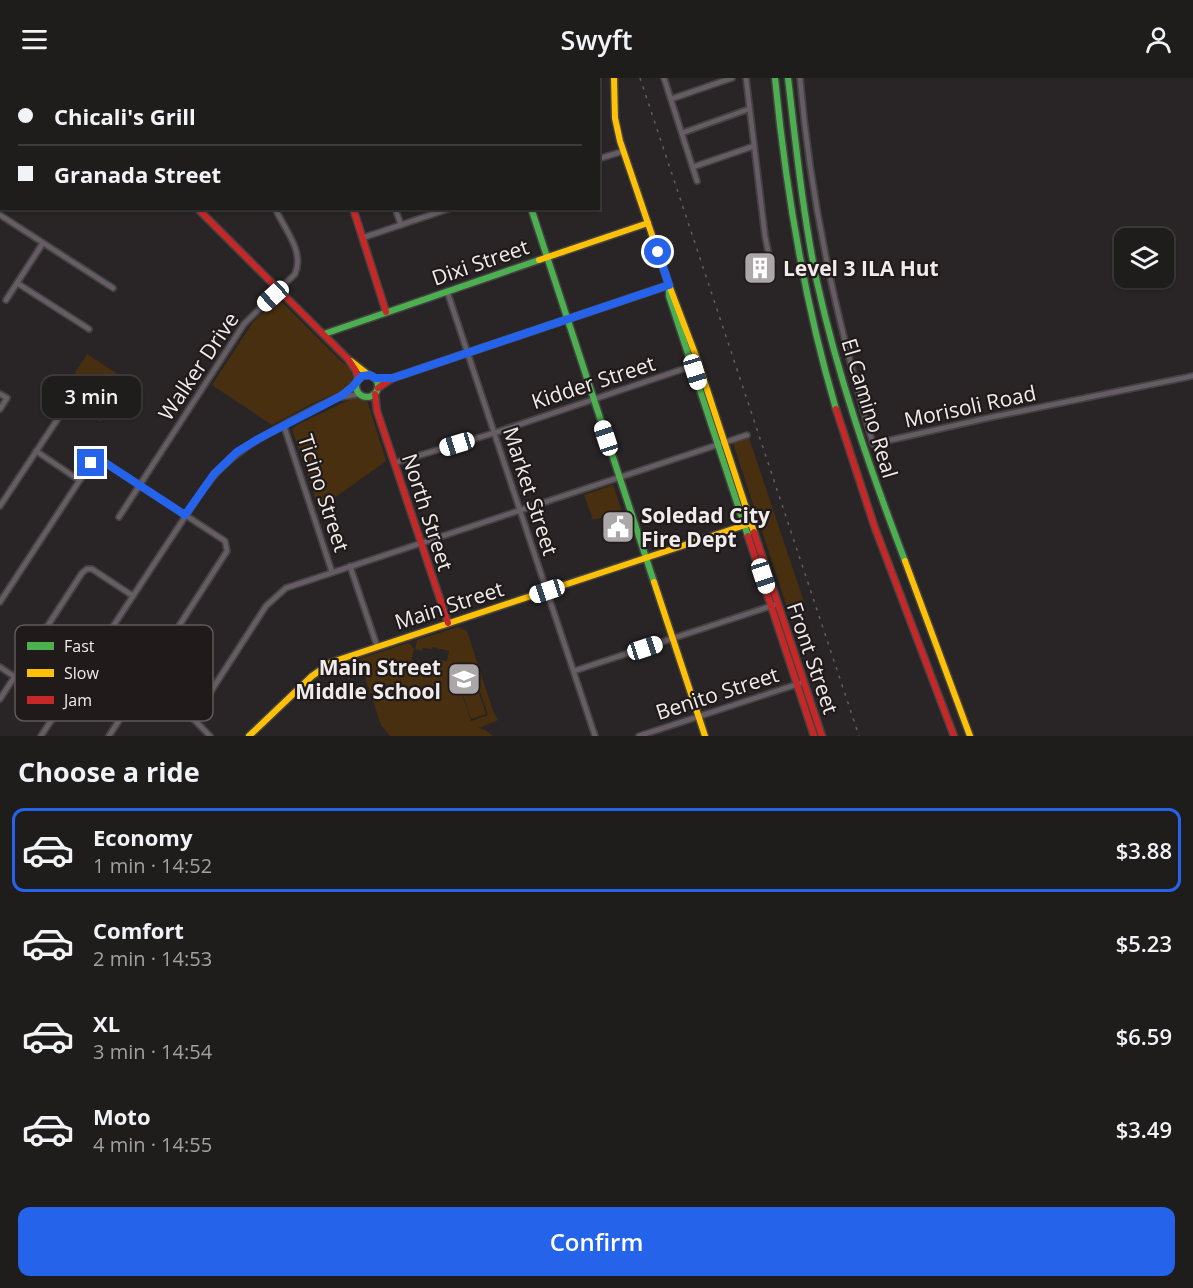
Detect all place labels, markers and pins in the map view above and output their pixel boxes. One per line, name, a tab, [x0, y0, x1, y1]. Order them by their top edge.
building icon: Level 3 ILA Hut	[742, 250, 778, 286]
place label: Level 3 ILA Hut	[783, 254, 939, 282]
place label: Soledad City Fire Dept	[641, 501, 770, 553]
public building icon: Soledad City Fire Dept	[600, 509, 636, 545]
place label: Main Street Middle School	[295, 653, 441, 705]
school or university icon: Main Street Middle School	[446, 661, 482, 697]

